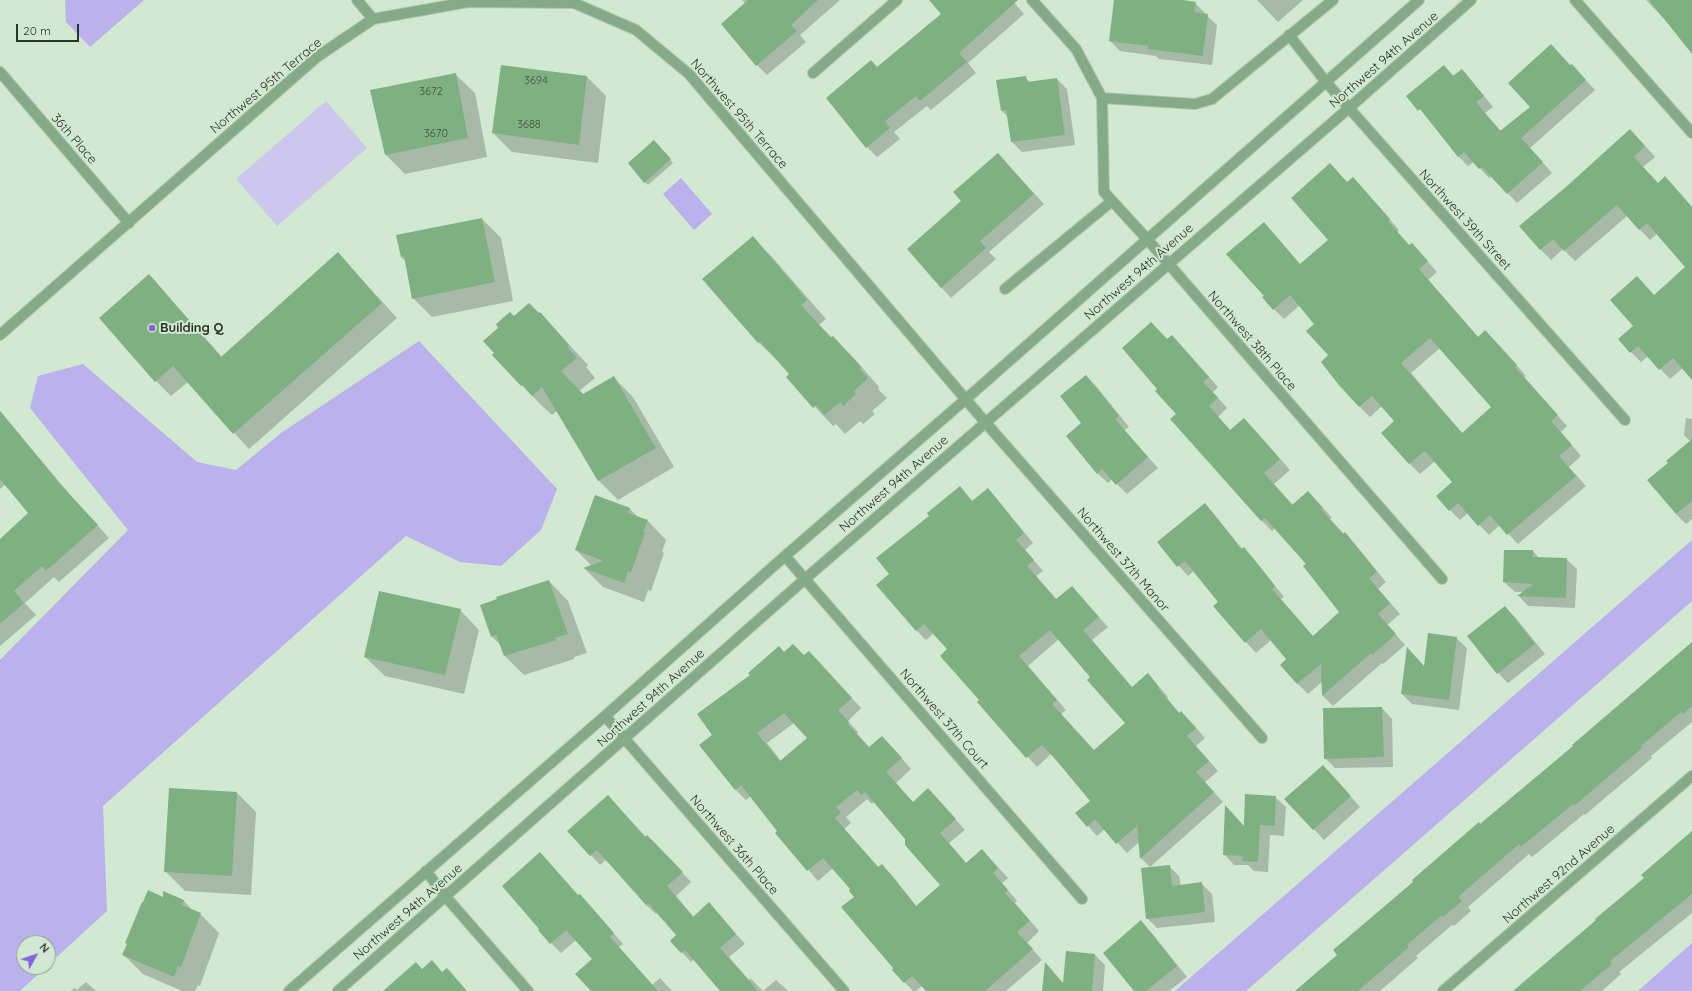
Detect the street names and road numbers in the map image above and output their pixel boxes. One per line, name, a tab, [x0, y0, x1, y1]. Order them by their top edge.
street label: Northwest 94th Avenue	[1326, 8, 1442, 112]
street label: Northwest 95th Terrace	[207, 35, 325, 137]
street label: Northwest 95th Terrace	[687, 56, 791, 172]
street label: 36th Place	[48, 111, 100, 167]
street label: Northwest 39th Street	[1416, 166, 1514, 274]
street label: Northwest 94th Avenue	[1081, 220, 1197, 324]
street label: Northwest 38th Place	[1204, 288, 1300, 394]
street label: Northwest 94th Avenue	[836, 432, 952, 536]
street label: Northwest 37th Manor	[1073, 505, 1173, 615]
street label: Northwest 94th Avenue	[594, 646, 708, 750]
street label: Northwest 37th Court	[896, 666, 992, 772]
street label: Northwest 36th Place	[686, 792, 782, 898]
street label: Northwest 92nd Avenue	[1500, 821, 1618, 927]
street label: Northwest 94th Avenue	[350, 860, 466, 964]

